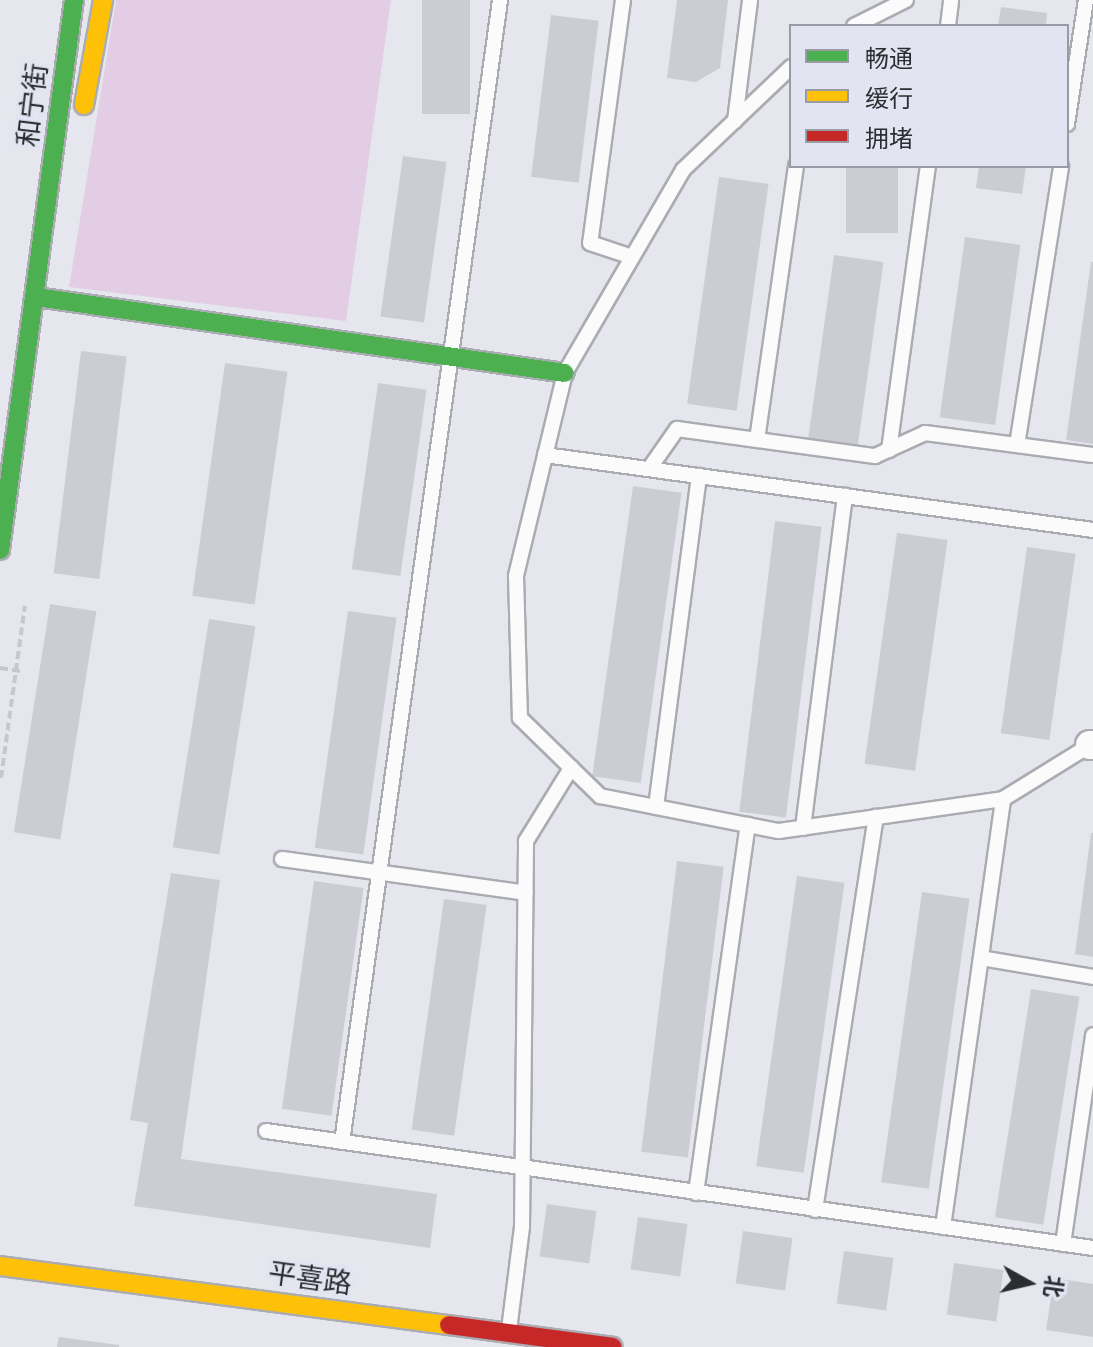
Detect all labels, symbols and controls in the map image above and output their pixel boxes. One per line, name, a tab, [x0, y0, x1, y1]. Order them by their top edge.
legend	[789, 24, 1069, 168]
text: 畅通	[865, 45, 913, 73]
street label: 和宁街	[11, 61, 55, 149]
text: 缓行	[865, 85, 913, 113]
text: 拥堵	[865, 125, 913, 153]
north arrow	[989, 1243, 1069, 1323]
street label: 平喜路	[266, 1257, 354, 1301]
text: 北	[1039, 1274, 1067, 1299]

